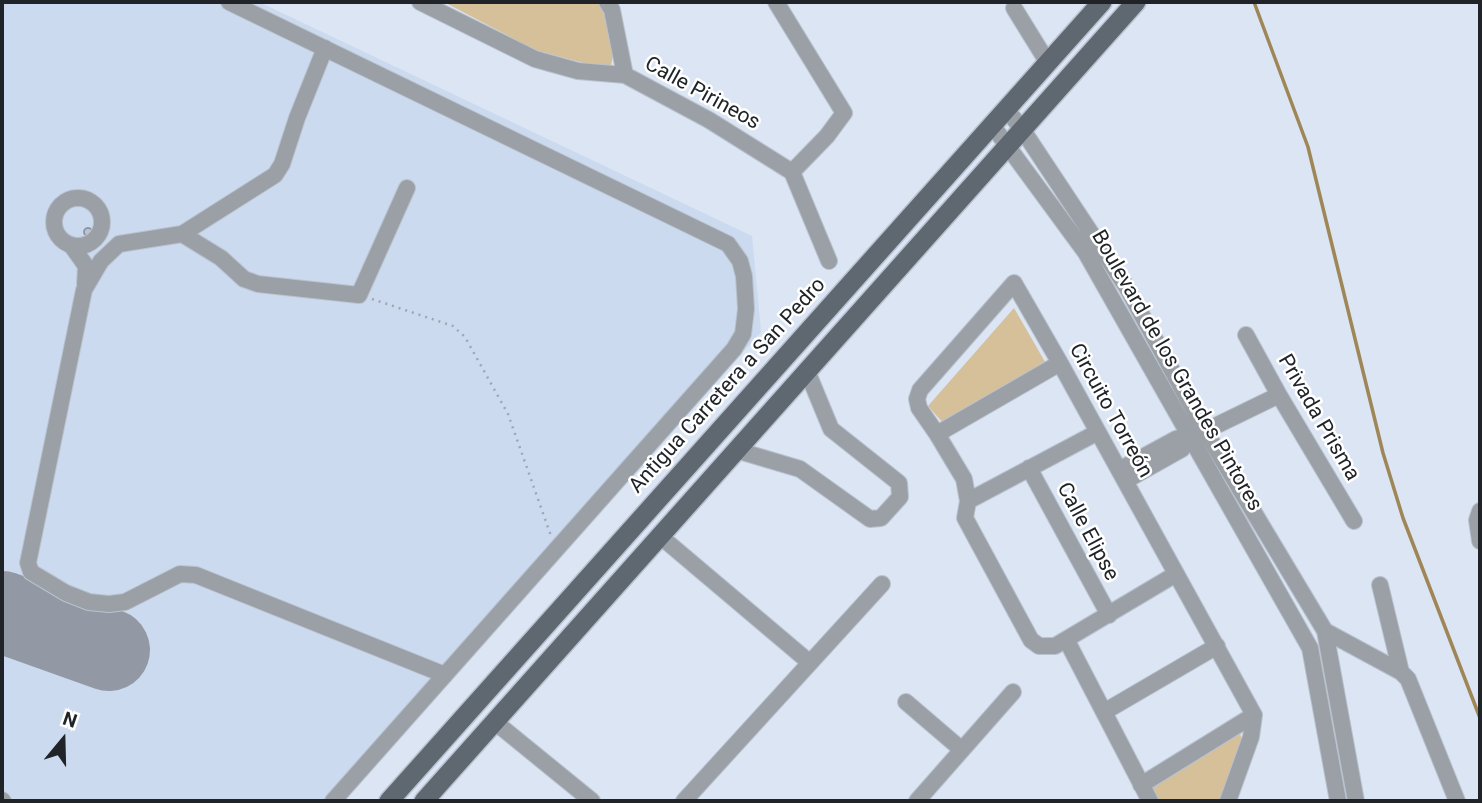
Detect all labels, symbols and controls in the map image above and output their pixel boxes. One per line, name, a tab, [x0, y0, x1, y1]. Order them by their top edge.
street label: Calle Pirineos	[640, 52, 764, 136]
street label: Boulevard de los Grandes Pintores	[1085, 226, 1267, 516]
street label: Antigua Carretera a San Pedro	[625, 273, 831, 499]
street label: Circuito Torreón	[1063, 340, 1157, 482]
street label: Privada Prisma	[1272, 350, 1364, 486]
street label: Calle Elipse	[1051, 479, 1123, 585]
north arrow	[28, 705, 98, 775]
text: N	[60, 707, 80, 733]

